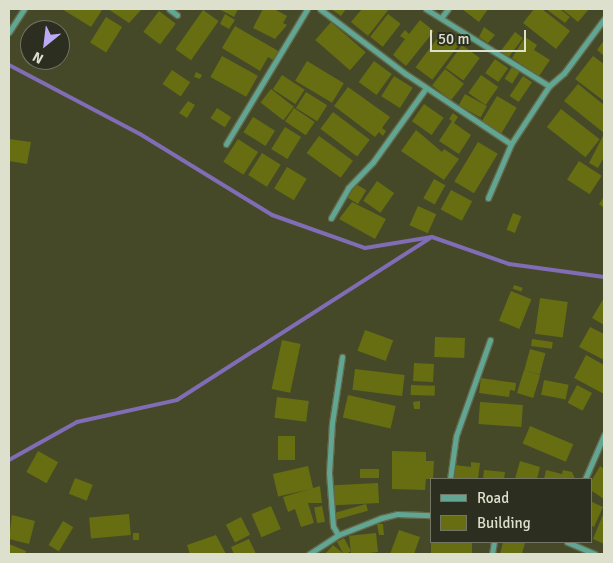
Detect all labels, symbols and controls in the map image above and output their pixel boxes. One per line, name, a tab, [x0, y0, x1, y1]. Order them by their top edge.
north arrow	[20, 20, 70, 70]
scale bar	[433, 20, 529, 52]
text: 50 m	[438, 30, 469, 48]
text: N	[30, 48, 46, 67]
legend	[430, 478, 593, 543]
text: Road	[477, 489, 509, 507]
text: Building	[477, 514, 531, 532]

